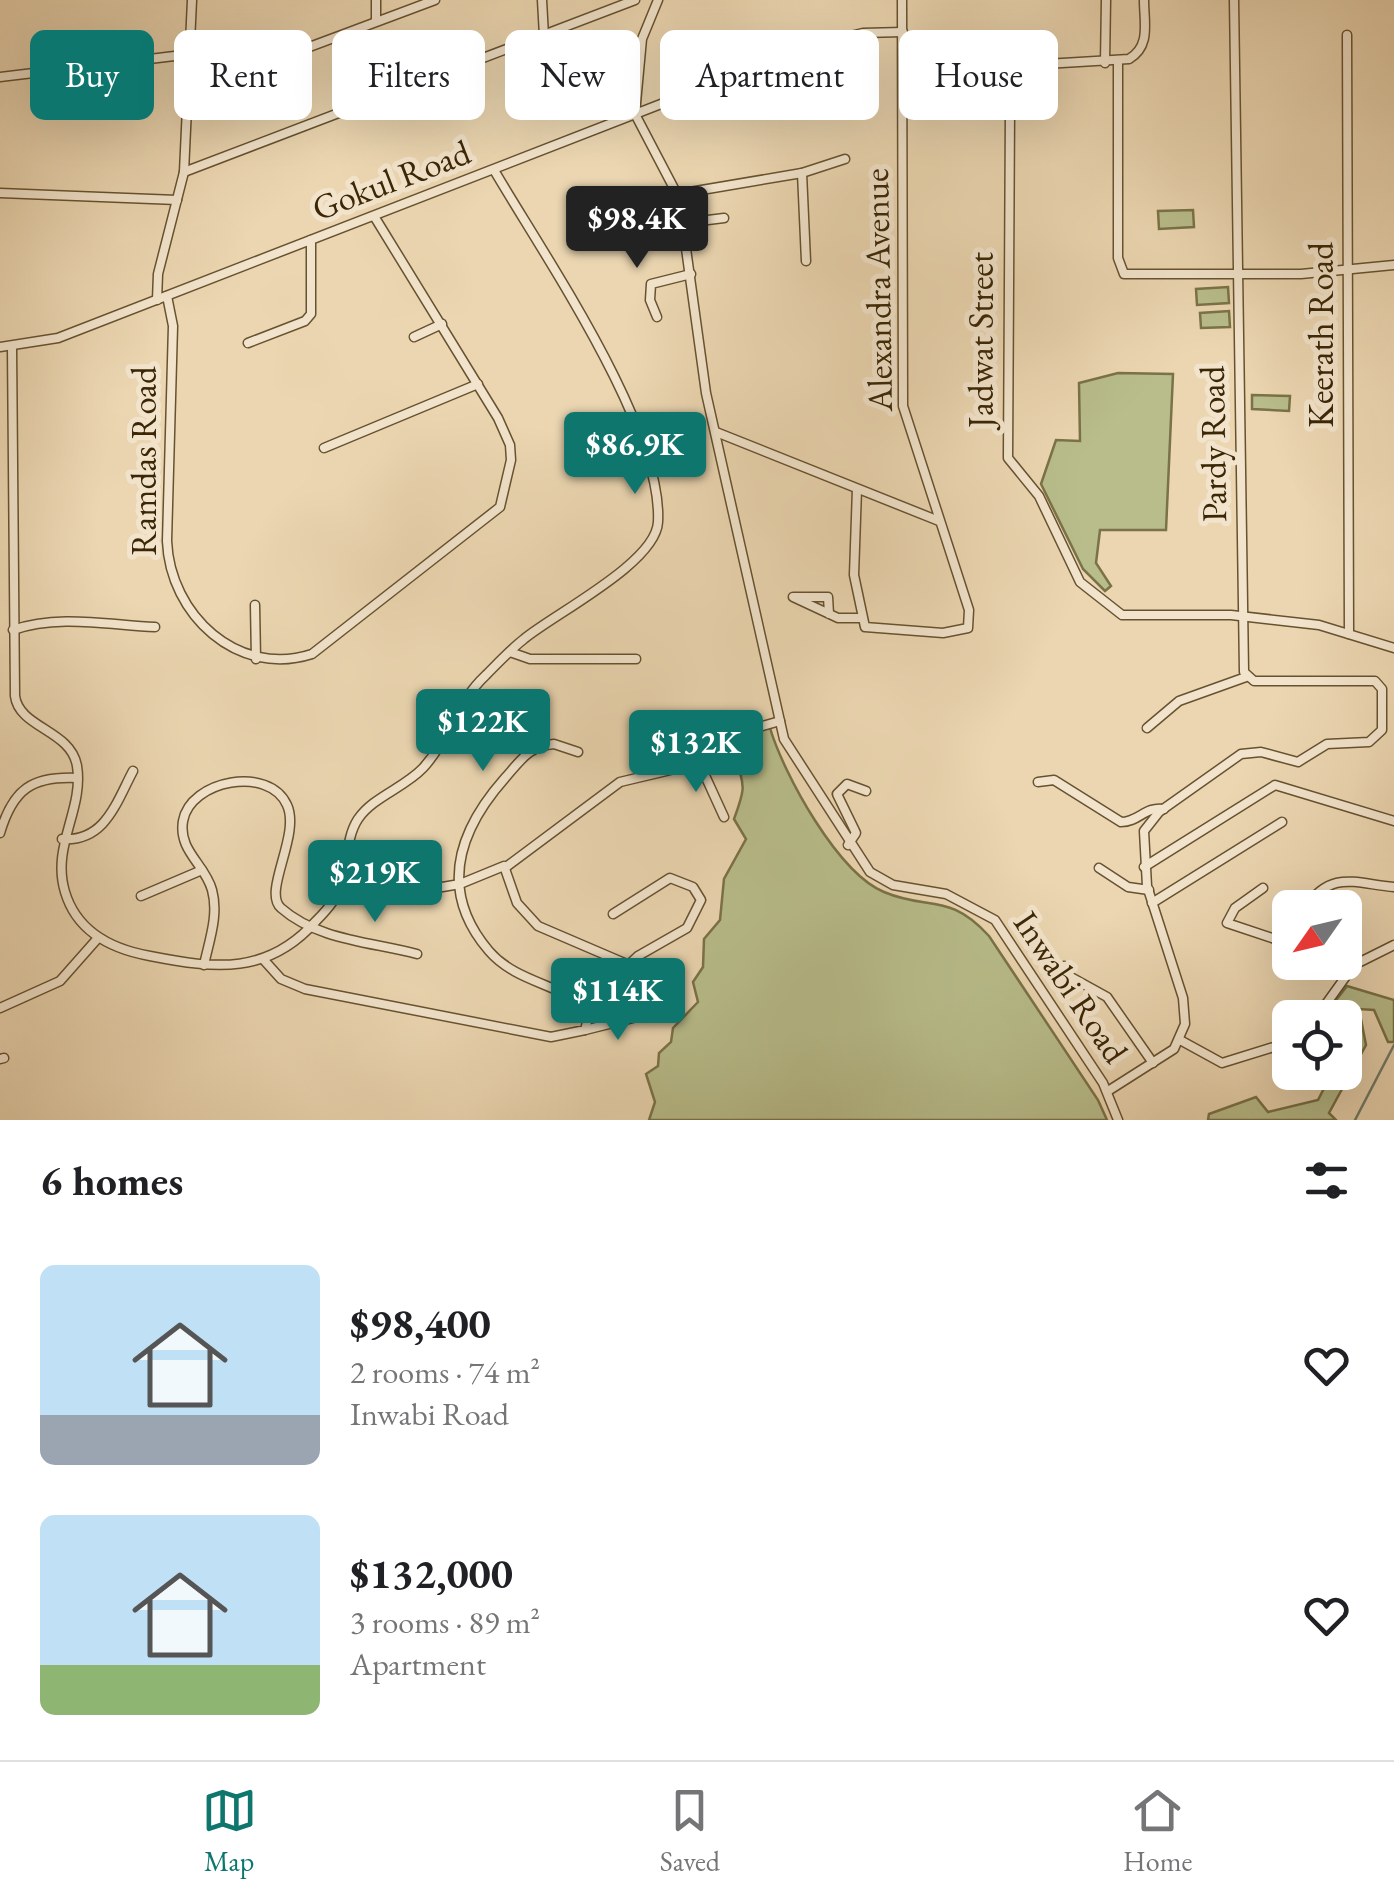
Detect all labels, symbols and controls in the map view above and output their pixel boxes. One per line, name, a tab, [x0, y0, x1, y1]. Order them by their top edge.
chip: Buy	[30, 30, 154, 120]
chip: Rent	[174, 30, 312, 120]
chip: Filters	[332, 30, 485, 120]
chip: New	[505, 30, 640, 120]
chip: Apartment	[660, 30, 879, 120]
chip: House	[899, 30, 1058, 120]
street label: Gokul Road	[305, 129, 477, 230]
street label: Alexandra Avenue	[853, 168, 902, 413]
pin: $98.4K	[556, 186, 718, 271]
text: $98.4K	[588, 197, 686, 239]
street label: Keerath Road	[1298, 242, 1343, 428]
street label: Jadwat Street	[958, 252, 1003, 431]
street label: Pardy Road	[1189, 365, 1236, 523]
street label: Ramdas Road	[121, 366, 166, 556]
pin: $86.9K	[554, 412, 716, 497]
text: $86.9K	[586, 423, 684, 465]
pin: $122K	[413, 689, 553, 774]
text: $122K	[438, 700, 528, 742]
pin: $132K	[626, 710, 766, 795]
text: $132K	[651, 721, 741, 763]
pin: $219K	[305, 840, 445, 925]
text: $219K	[330, 851, 420, 893]
north arrow	[1272, 890, 1362, 980]
map controls	[1272, 890, 1362, 1090]
street label: Inwabi Road	[1004, 902, 1139, 1072]
pin: $114K	[548, 958, 688, 1043]
text: $114K	[573, 969, 663, 1011]
button: locate	[1272, 1000, 1362, 1090]
text: 6 homes	[40, 1153, 183, 1208]
icon: filters	[1299, 1153, 1354, 1208]
text: $98,400	[350, 1296, 491, 1351]
icon: home	[120, 1305, 240, 1425]
icon: heart	[1299, 1338, 1354, 1393]
text: 2 rooms · 74 m²	[350, 1351, 540, 1393]
text: Inwabi Road	[350, 1393, 509, 1435]
text: $132,000	[350, 1546, 513, 1601]
icon: home	[120, 1555, 240, 1675]
icon: heart	[1299, 1588, 1354, 1643]
text: 3 rooms · 89 m²	[350, 1601, 540, 1643]
text: Apartment	[350, 1643, 486, 1685]
tab: Map	[202, 1783, 257, 1879]
tab: Saved	[660, 1783, 720, 1879]
tab: Home	[1123, 1783, 1192, 1879]

